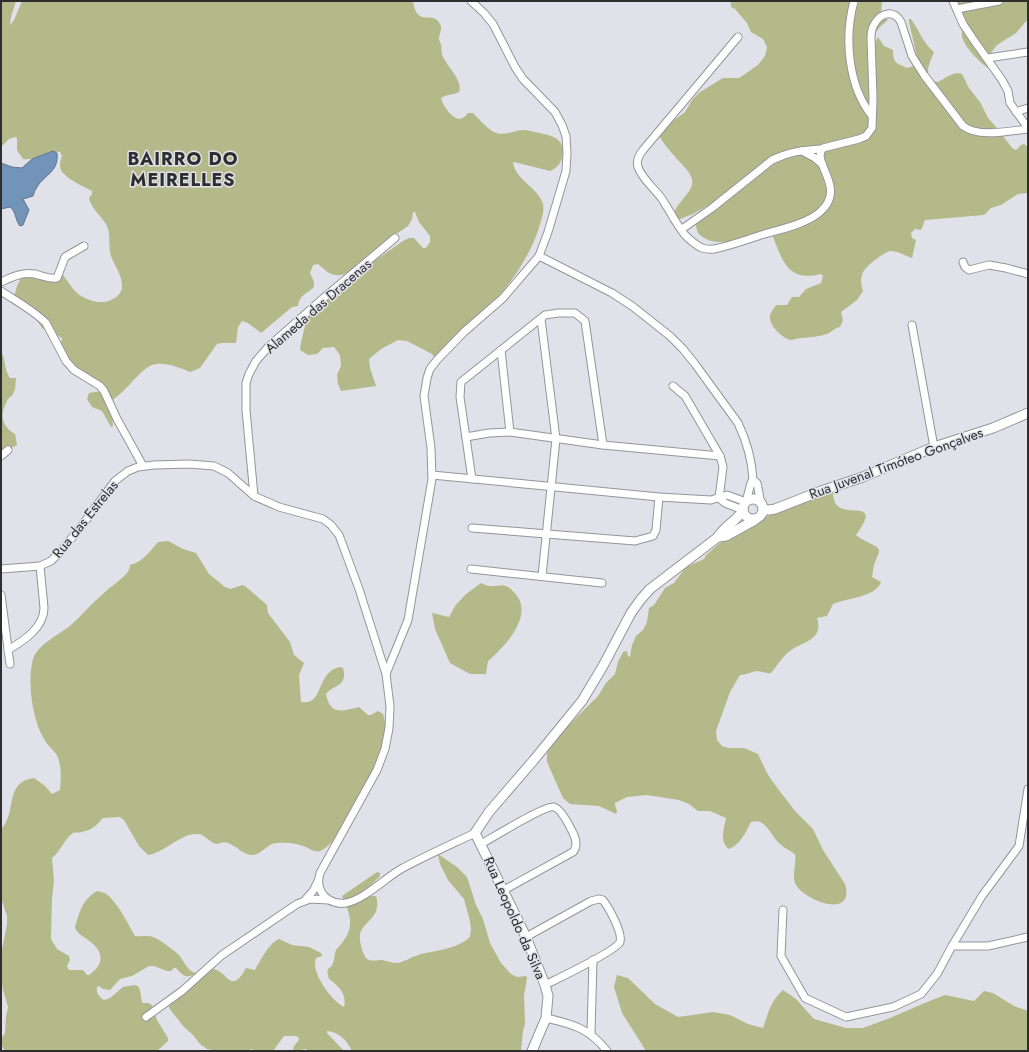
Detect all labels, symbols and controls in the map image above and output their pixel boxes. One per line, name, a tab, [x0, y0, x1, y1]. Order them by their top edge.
district label: BAIRRO DO MEIRELLES	[127, 146, 239, 193]
street label: Alameda das Dracenas	[260, 254, 376, 358]
street label: Rua Juvenal Timóteo Gonçalves	[806, 422, 986, 504]
street label: Rua das Estrelas	[47, 476, 123, 562]
street label: Rua Leopoldo da Silva	[479, 854, 551, 982]

